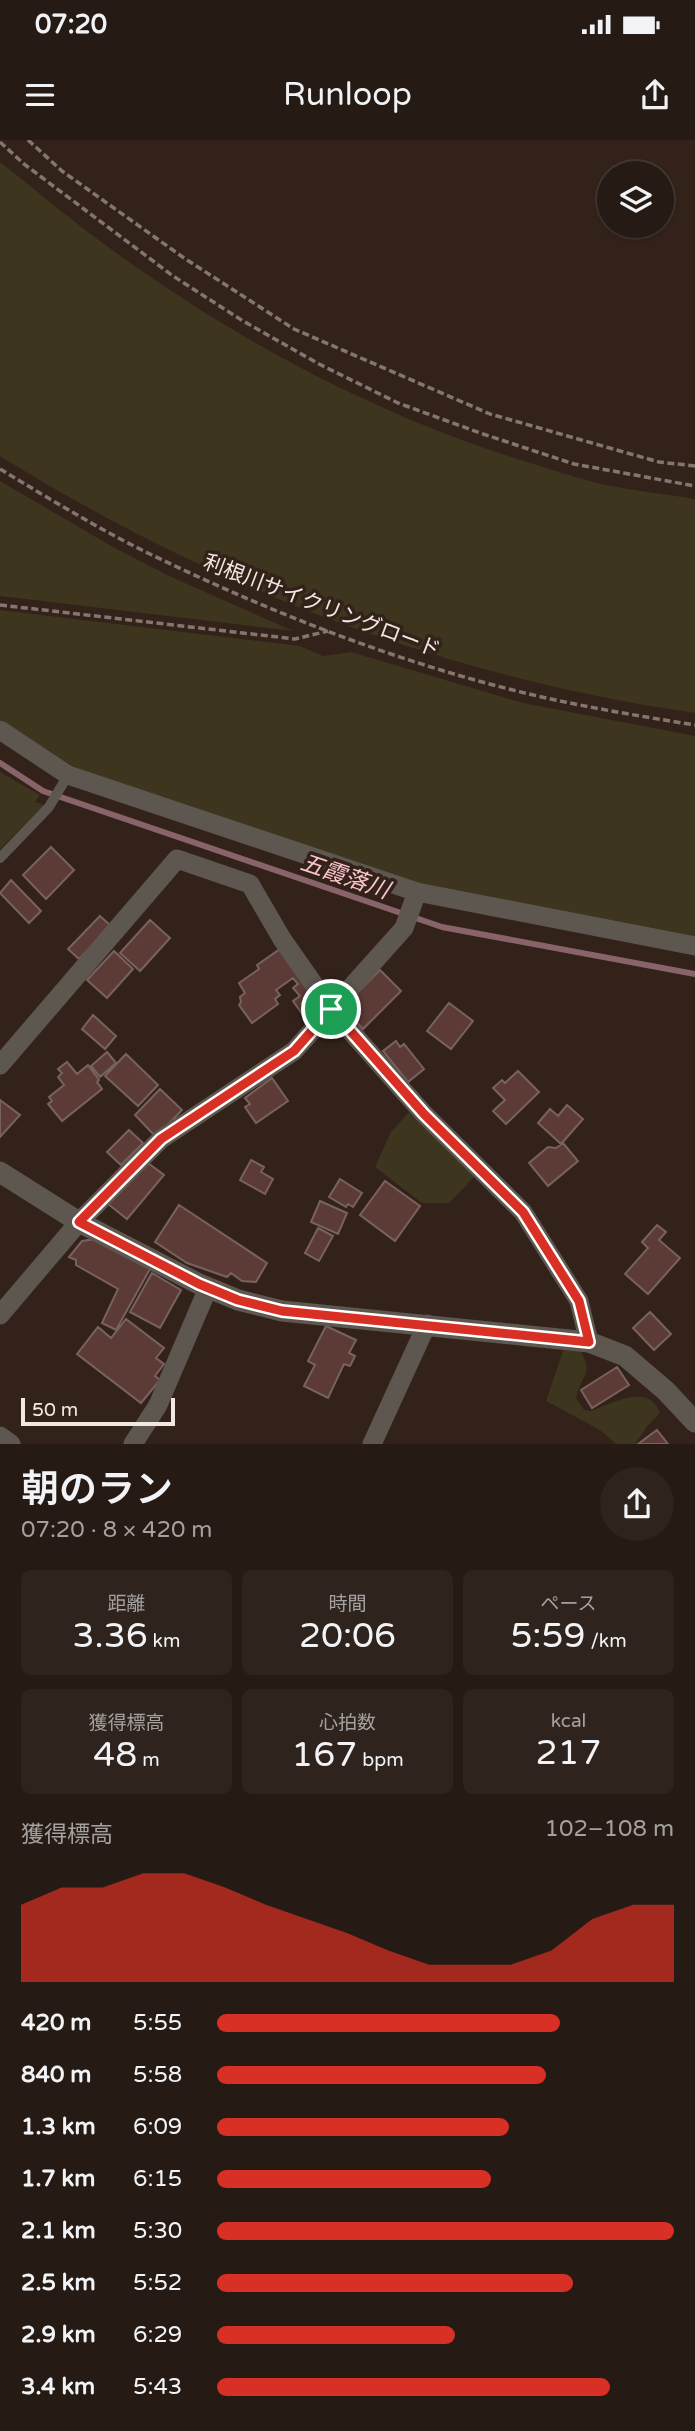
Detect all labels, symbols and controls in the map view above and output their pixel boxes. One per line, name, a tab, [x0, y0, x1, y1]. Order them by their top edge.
text: 07:20	[35, 9, 107, 40]
icon: menu	[21, 76, 59, 114]
text: Runloop	[283, 76, 412, 114]
icon: share	[636, 76, 674, 114]
map controls	[597, 161, 674, 238]
button: layers	[597, 161, 674, 238]
street label: 利根川サイクリングロード	[200, 550, 444, 663]
water label: 五霞落川	[297, 849, 396, 906]
pin	[301, 979, 361, 1039]
icon: arrive	[312, 990, 350, 1028]
scale bar	[21, 1395, 175, 1427]
text: 50 m	[32, 1399, 78, 1421]
text: 朝のラン	[21, 1467, 173, 1513]
button: share	[600, 1467, 674, 1541]
text: 07:20 · 8 × 420 m	[21, 1516, 212, 1544]
text: 距離	[107, 1593, 146, 1615]
text: 時間	[328, 1593, 367, 1615]
text: ペース	[540, 1593, 597, 1615]
text: 3.36	[73, 1615, 148, 1657]
text: 20:06	[299, 1615, 396, 1657]
text: 5:59	[510, 1615, 585, 1657]
text: km	[148, 1630, 180, 1652]
text: /km	[585, 1630, 627, 1652]
text: kcal	[551, 1710, 586, 1732]
text: 獲得標高	[88, 1712, 165, 1734]
text: 心拍数	[319, 1712, 376, 1734]
text: 217	[536, 1732, 601, 1774]
text: 48	[93, 1734, 137, 1776]
text: 167	[291, 1734, 357, 1776]
text: m	[137, 1749, 160, 1771]
text: bpm	[357, 1749, 404, 1771]
text: 102–108 m	[545, 1815, 674, 1843]
text: 獲得標高	[21, 1821, 113, 1849]
text: 420 m	[21, 2009, 91, 2037]
text: 5:55	[133, 2009, 182, 2037]
text: 840 m	[21, 2061, 91, 2089]
text: 5:58	[133, 2061, 182, 2089]
text: 1.3 km	[21, 2113, 96, 2141]
text: 6:09	[133, 2113, 182, 2141]
text: 1.7 km	[21, 2165, 95, 2193]
text: 6:15	[133, 2165, 182, 2193]
text: 2.1 km	[21, 2217, 96, 2245]
text: 5:30	[133, 2217, 182, 2245]
text: 2.5 km	[21, 2269, 96, 2297]
text: 5:52	[133, 2269, 182, 2297]
text: 2.9 km	[21, 2321, 96, 2349]
text: 6:29	[133, 2321, 182, 2349]
text: 3.4 km	[21, 2373, 95, 2401]
text: 5:43	[133, 2373, 182, 2401]

